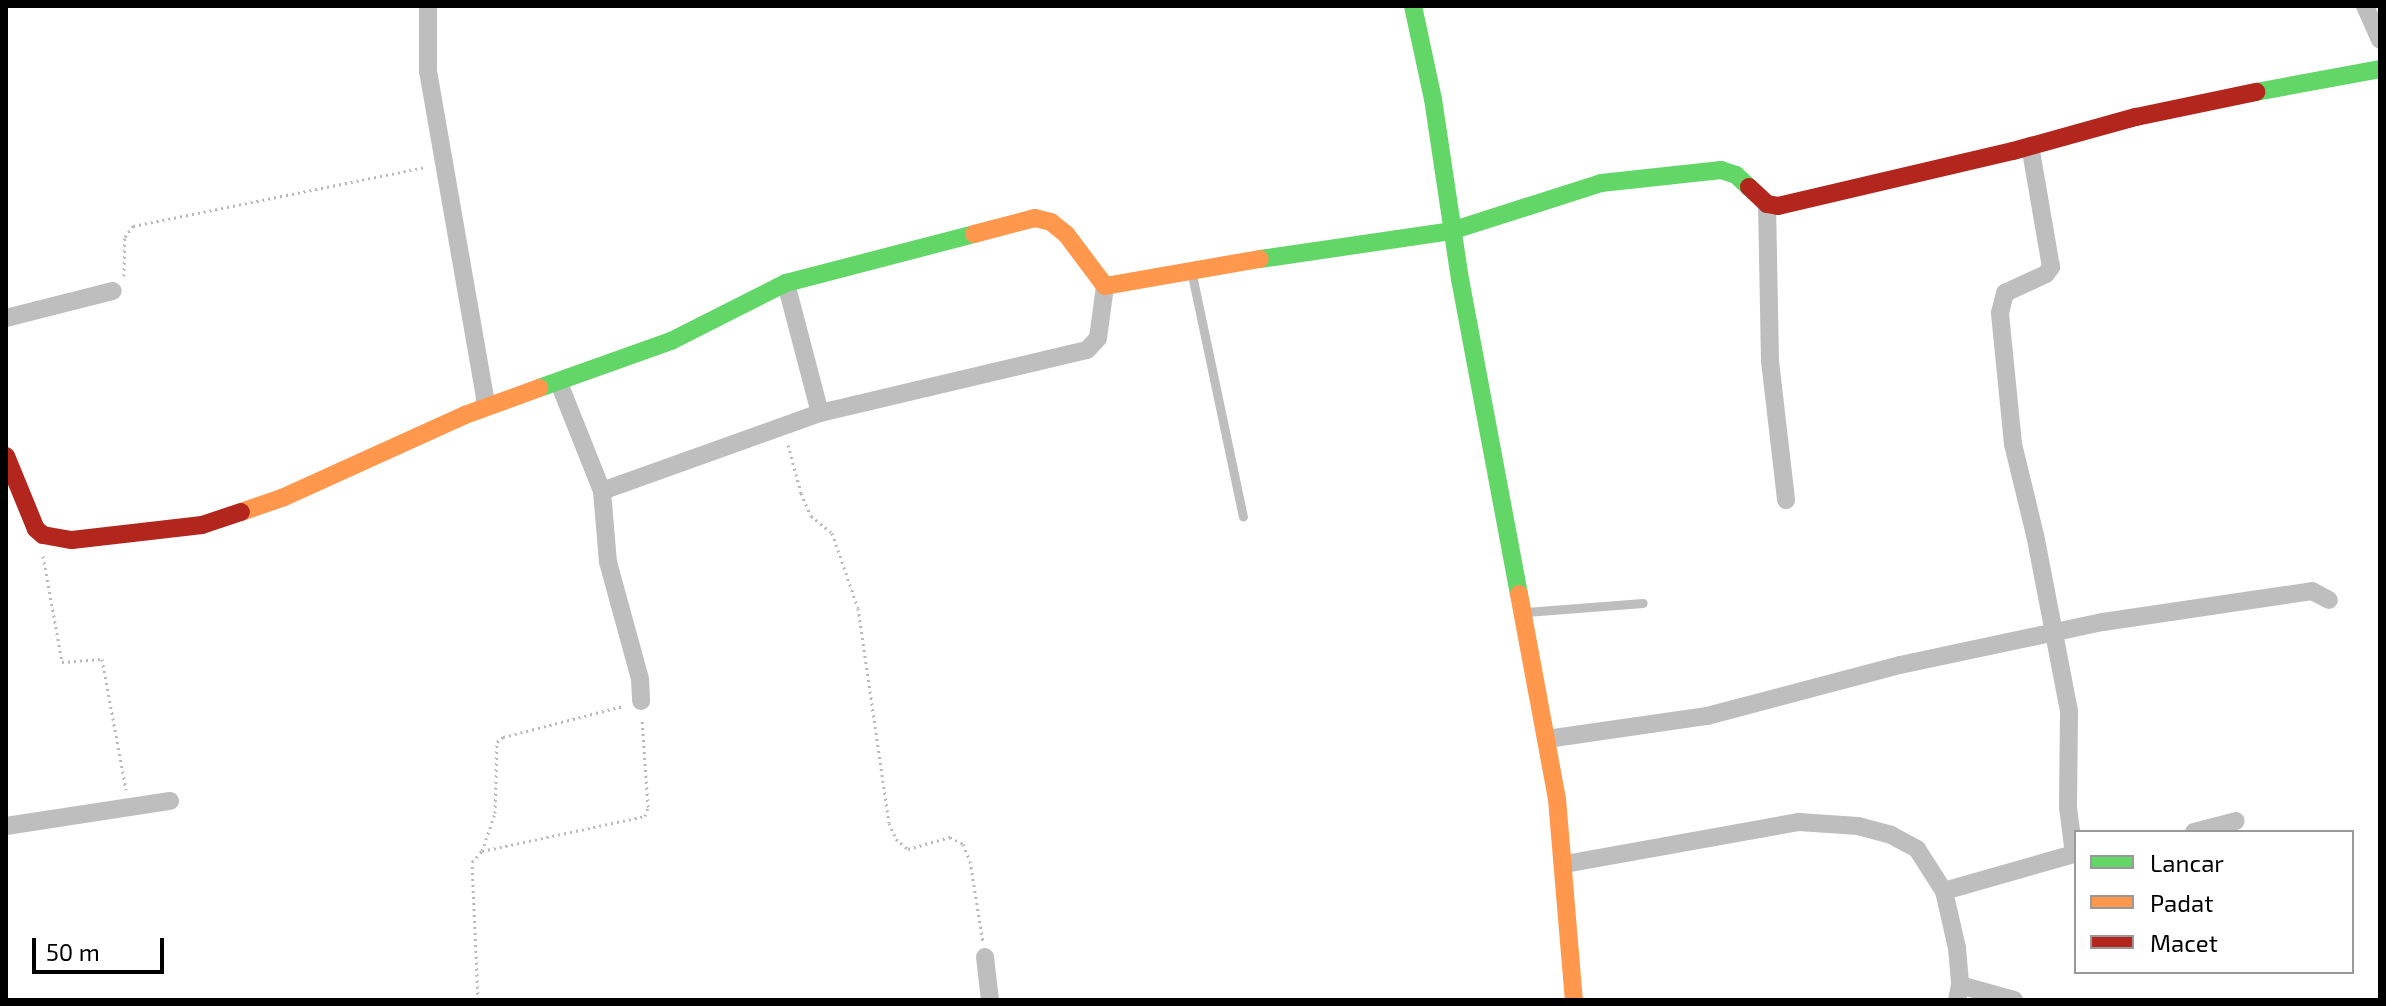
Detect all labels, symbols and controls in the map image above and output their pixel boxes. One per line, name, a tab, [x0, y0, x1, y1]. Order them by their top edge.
legend	[2074, 830, 2354, 974]
text: Lancar	[2150, 848, 2224, 877]
text: Padat	[2150, 888, 2213, 917]
scale bar	[36, 922, 168, 972]
text: Macet	[2150, 928, 2218, 957]
text: 50 m	[46, 937, 100, 966]

